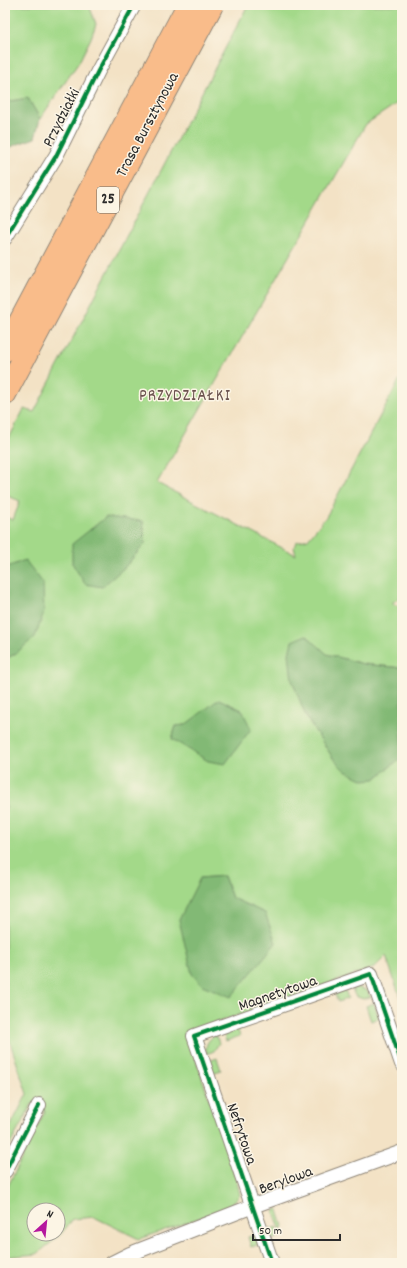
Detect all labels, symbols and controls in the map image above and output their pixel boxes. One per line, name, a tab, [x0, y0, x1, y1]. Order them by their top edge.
street label: Trasa Bursztynowa	[111, 68, 186, 181]
street label: Przydziałki	[37, 85, 87, 151]
road number: 25	[97, 187, 119, 213]
district label: PRZYDZIAŁKI	[139, 385, 231, 409]
street label: Magnetytowa	[236, 970, 321, 1018]
street label: Nefrytowa	[220, 1100, 262, 1168]
street label: Berylowa	[256, 1160, 317, 1201]
north arrow	[26, 1202, 66, 1242]
text: N	[44, 1207, 56, 1223]
scale bar	[253, 1216, 340, 1242]
text: 50 m	[259, 1223, 282, 1240]

